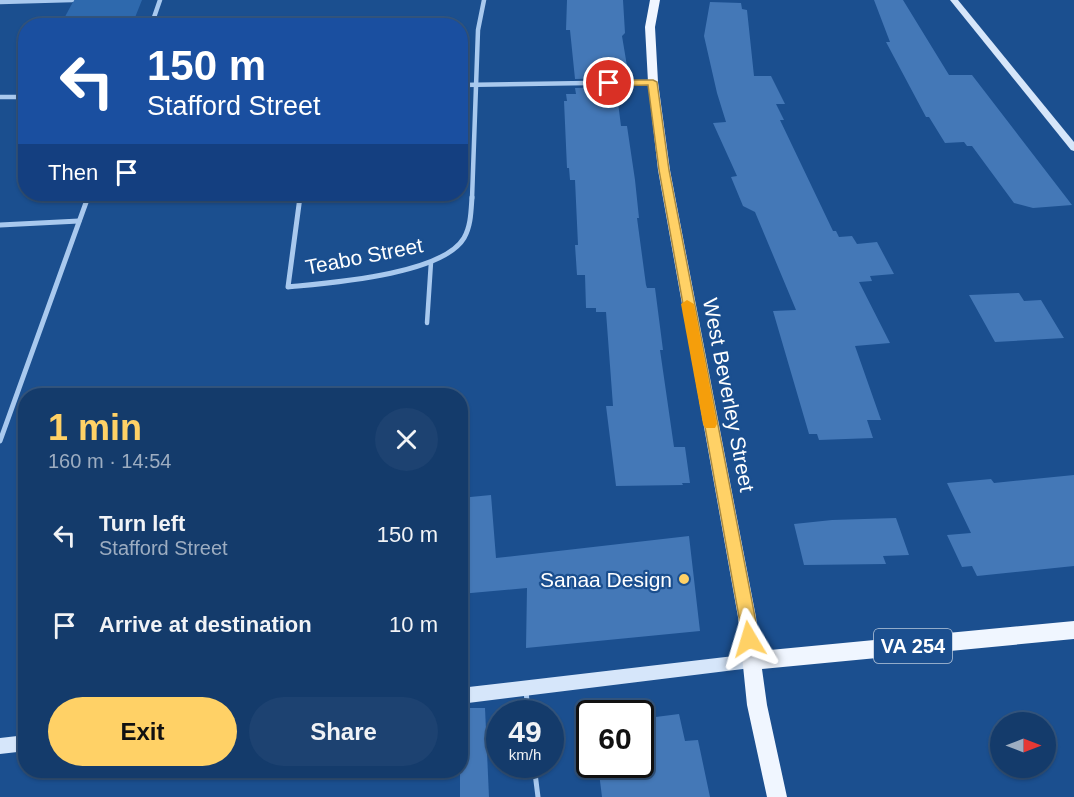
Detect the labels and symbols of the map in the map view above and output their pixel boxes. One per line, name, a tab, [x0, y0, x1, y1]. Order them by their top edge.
pin	[583, 57, 634, 108]
street label: Teabo Street	[303, 233, 425, 279]
street label: West Beverley Street	[699, 296, 759, 494]
place label: Sanaa Design	[540, 568, 672, 591]
marker: Sanaa Design	[677, 572, 691, 586]
position arrow	[717, 607, 781, 671]
road number: VA 254	[874, 629, 952, 663]
speed limit sign: 60	[576, 700, 654, 778]
north arrow	[990, 712, 1056, 778]

